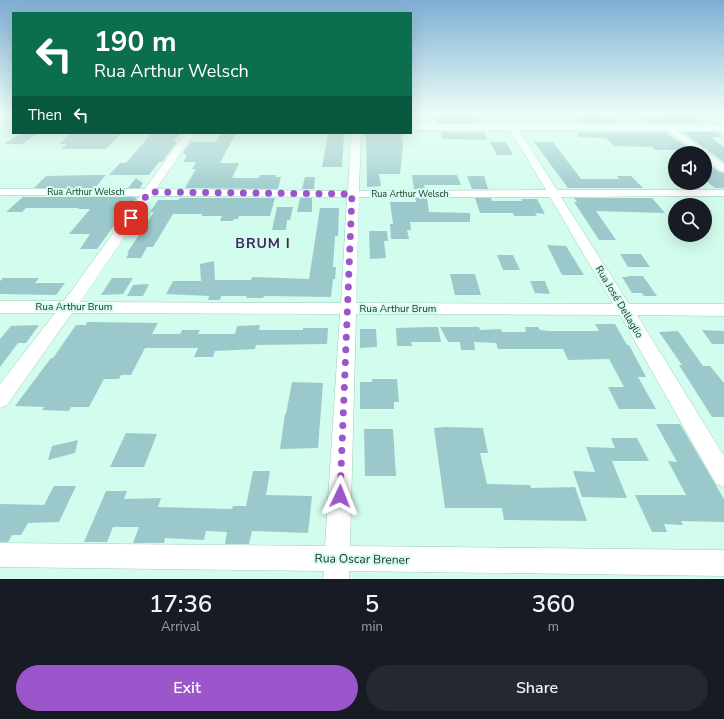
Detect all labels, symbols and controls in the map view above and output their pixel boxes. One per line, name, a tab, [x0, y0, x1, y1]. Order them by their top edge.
text: 190 m	[94, 23, 177, 61]
icon: left	[28, 28, 80, 80]
text: Rua Arthur Welsch	[94, 59, 249, 83]
icon: left	[70, 104, 92, 126]
text: Then	[28, 105, 62, 125]
map controls	[668, 146, 712, 242]
button: sound	[668, 146, 712, 190]
street label: Rua Arthur Welsch	[47, 186, 125, 198]
street label: Rua Arthur Welsch	[371, 188, 449, 200]
button: search	[668, 198, 712, 242]
pin	[114, 201, 148, 235]
icon: arrive	[120, 207, 142, 229]
district label: BRUM I	[235, 234, 291, 253]
street label: Rua José Dellaglio	[592, 263, 646, 341]
street label: Rua Arthur Brum	[36, 300, 112, 314]
street label: Rua Arthur Brum	[360, 302, 436, 316]
position arrow	[319, 475, 361, 517]
street label: Rua Oscar Brener	[315, 550, 410, 568]
text: 17:36	[149, 588, 212, 620]
text: 5	[365, 588, 379, 620]
text: 360	[532, 588, 575, 620]
text: Arrival	[161, 618, 200, 636]
text: min	[361, 618, 383, 636]
text: m	[548, 618, 559, 636]
button: Exit	[16, 665, 358, 711]
button: Share	[366, 665, 708, 711]

